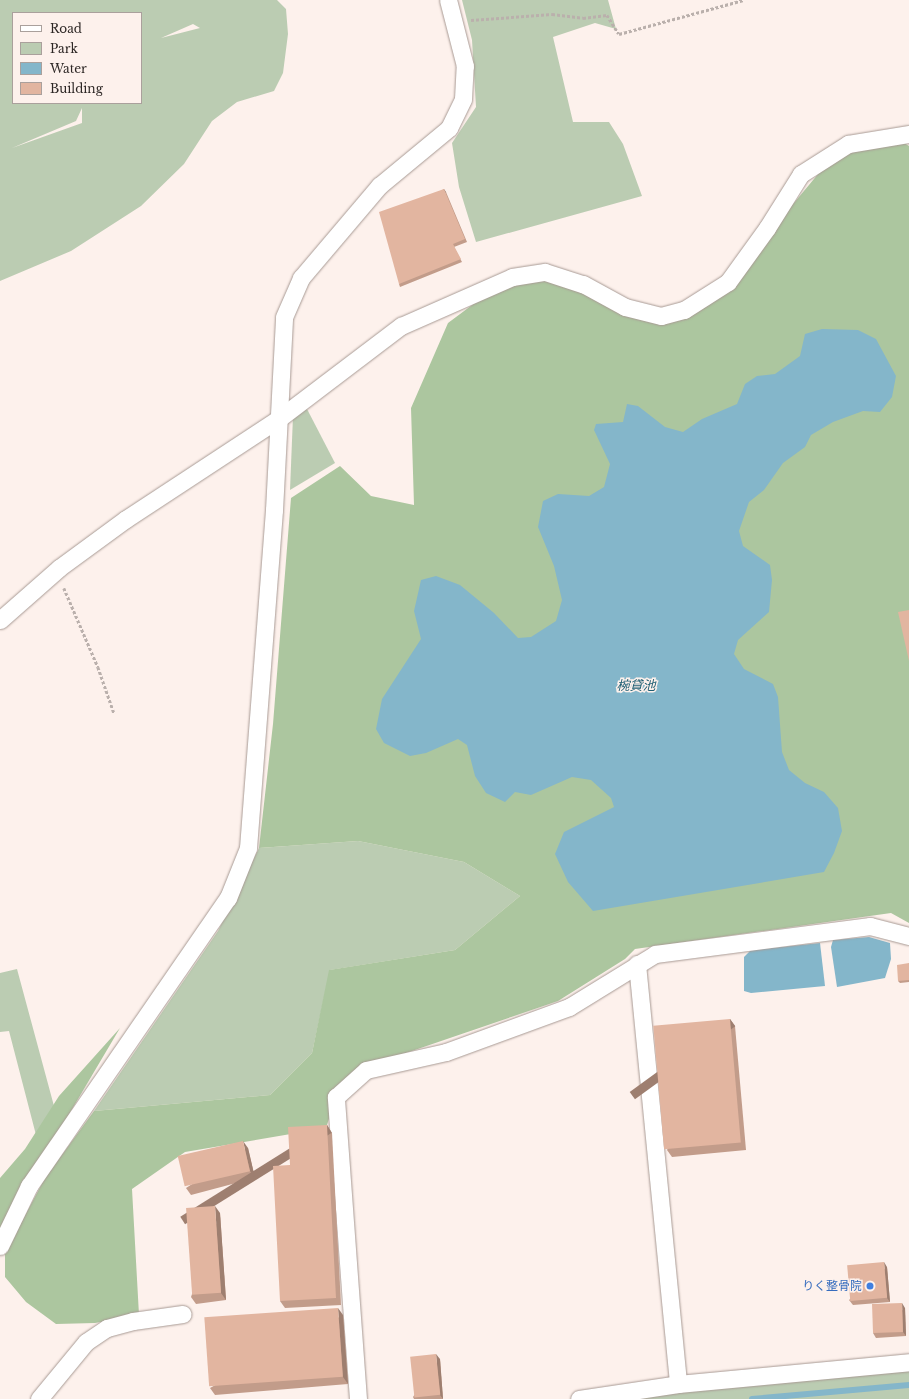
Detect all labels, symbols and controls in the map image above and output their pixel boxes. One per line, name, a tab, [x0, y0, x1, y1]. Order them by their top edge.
legend	[12, 12, 142, 104]
text: Road	[50, 21, 82, 36]
text: Park	[50, 41, 78, 56]
text: Water	[50, 61, 87, 76]
text: Building	[50, 81, 103, 96]
water label: 椀貸池	[617, 678, 655, 694]
place label: りく整骨院	[802, 1279, 862, 1293]
marker: りく整骨院	[865, 1281, 875, 1291]

